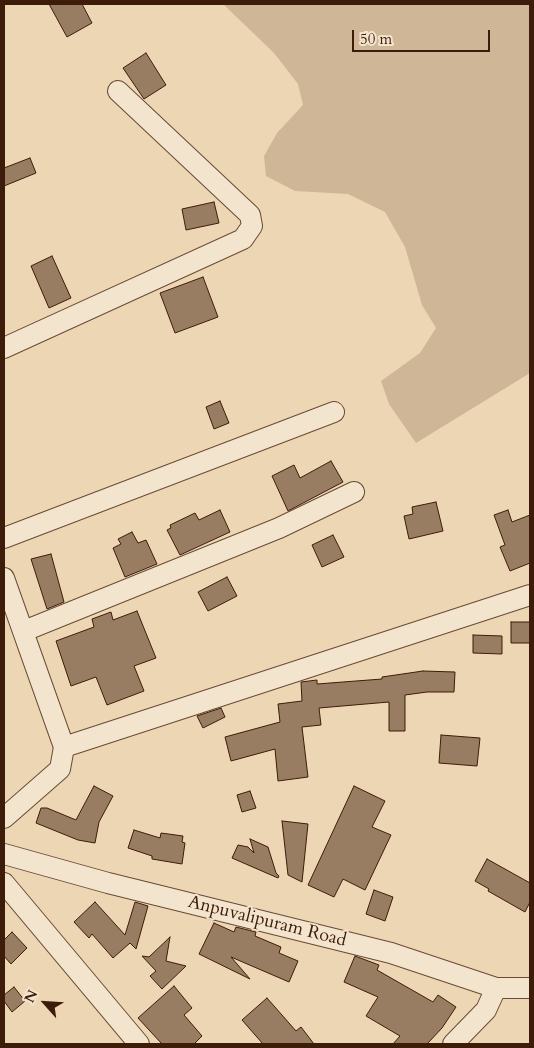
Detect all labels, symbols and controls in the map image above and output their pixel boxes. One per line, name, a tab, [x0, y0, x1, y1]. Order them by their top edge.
scale bar	[354, 20, 492, 52]
text: 50 m	[360, 29, 392, 49]
street label: Anpuvalipuram Road	[186, 892, 348, 952]
north arrow	[20, 978, 70, 1028]
text: N	[20, 987, 42, 1006]

